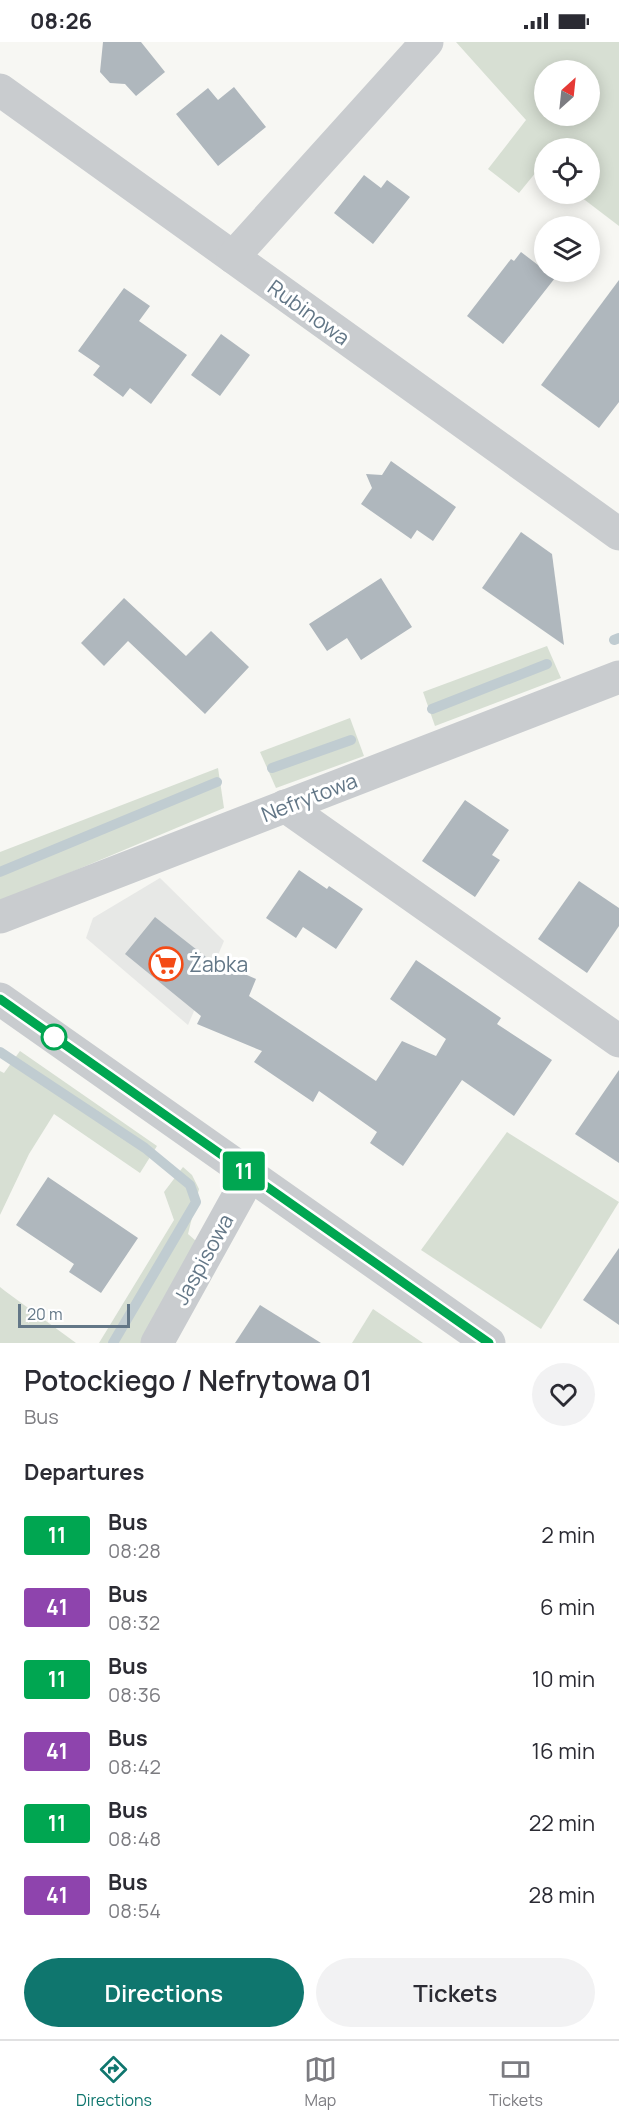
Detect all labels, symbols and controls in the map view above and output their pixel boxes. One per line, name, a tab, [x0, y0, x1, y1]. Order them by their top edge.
text: 08:26	[30, 6, 92, 36]
north arrow	[534, 60, 600, 126]
map controls	[534, 60, 600, 282]
button: locate	[534, 138, 600, 204]
button: layers	[534, 216, 600, 282]
street label: Rubinowa	[263, 273, 355, 351]
street label: Nefrytowa	[257, 766, 361, 828]
supermarket icon: Żabka	[148, 946, 184, 982]
place label: Żabka	[189, 950, 248, 978]
unlabelled marker	[41, 1024, 67, 1050]
line badge: 11	[217, 1152, 271, 1190]
text: 11	[235, 1157, 253, 1185]
street label: Jaspisowa	[167, 1209, 239, 1309]
scale bar	[18, 1301, 130, 1328]
text: 20 m	[27, 1303, 63, 1325]
text: Potockiego / Nefrytowa 01	[24, 1361, 372, 1399]
button: heart	[532, 1363, 595, 1426]
text: Bus	[24, 1403, 59, 1430]
text: Departures	[24, 1457, 144, 1487]
text: Bus	[108, 1507, 148, 1537]
text: 2 min	[541, 1520, 595, 1550]
text: 11	[48, 1521, 66, 1549]
text: 08:28	[108, 1537, 161, 1564]
text: Bus	[108, 1579, 148, 1609]
text: 6 min	[540, 1592, 595, 1622]
text: 41	[46, 1593, 68, 1621]
text: 08:32	[108, 1609, 160, 1636]
text: Bus	[108, 1651, 148, 1681]
text: 10 min	[532, 1664, 595, 1694]
text: 11	[48, 1665, 66, 1693]
text: 08:36	[108, 1681, 161, 1708]
text: Bus	[108, 1723, 148, 1753]
text: 16 min	[532, 1736, 595, 1766]
text: 41	[46, 1737, 68, 1765]
text: 08:42	[108, 1753, 161, 1780]
text: Bus	[108, 1795, 148, 1825]
text: 22 min	[529, 1808, 595, 1838]
text: 11	[48, 1809, 66, 1837]
text: 08:48	[108, 1825, 161, 1852]
text: Bus	[108, 1867, 148, 1897]
text: 28 min	[528, 1880, 595, 1910]
text: 41	[46, 1881, 68, 1909]
text: 08:54	[108, 1897, 161, 1924]
button: Directions	[24, 1958, 304, 2027]
button: Tickets	[316, 1958, 595, 2027]
tab: Directions	[76, 2053, 152, 2111]
tab: Map	[304, 2053, 337, 2111]
tab: Tickets	[489, 2053, 543, 2111]

